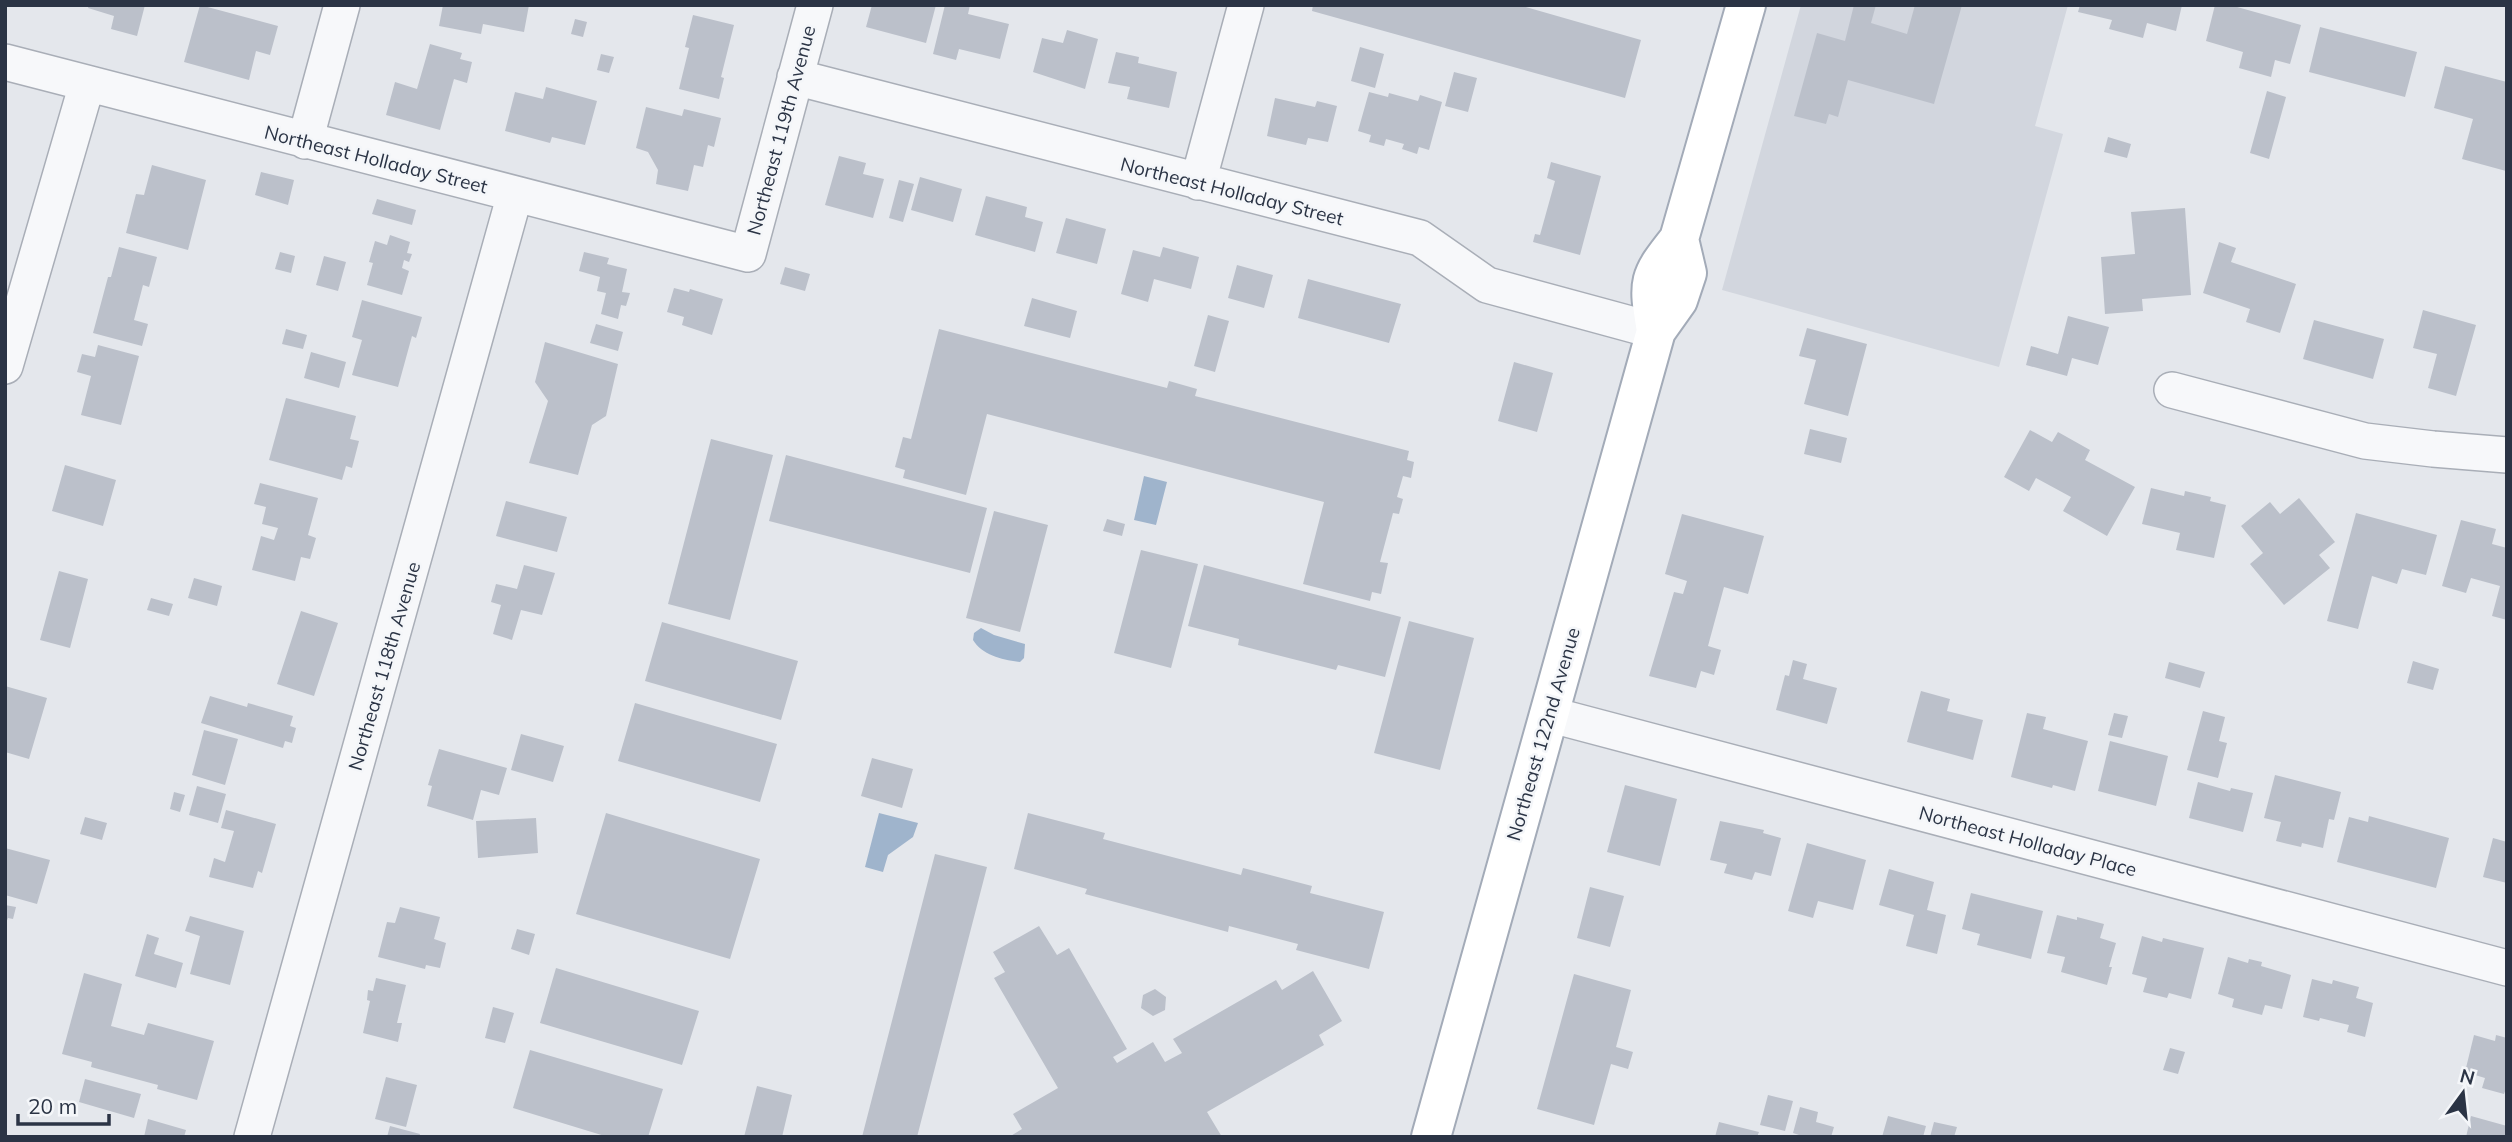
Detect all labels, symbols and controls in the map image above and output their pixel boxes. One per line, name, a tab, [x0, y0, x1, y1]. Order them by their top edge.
street label: Northeast 119th Avenue	[741, 23, 821, 237]
street label: Northeast Holladay Street	[262, 120, 490, 198]
street label: Northeast Holladay Street	[1118, 152, 1346, 230]
street label: Northeast 118th Avenue	[343, 559, 425, 773]
street label: Northeast 122nd Avenue	[1501, 625, 1585, 843]
street label: Northeast Holladay Place	[1917, 800, 2139, 882]
north arrow	[2428, 1058, 2498, 1128]
text: N	[2457, 1063, 2477, 1090]
scale bar	[18, 1082, 108, 1126]
text: 20 m	[28, 1093, 77, 1119]

